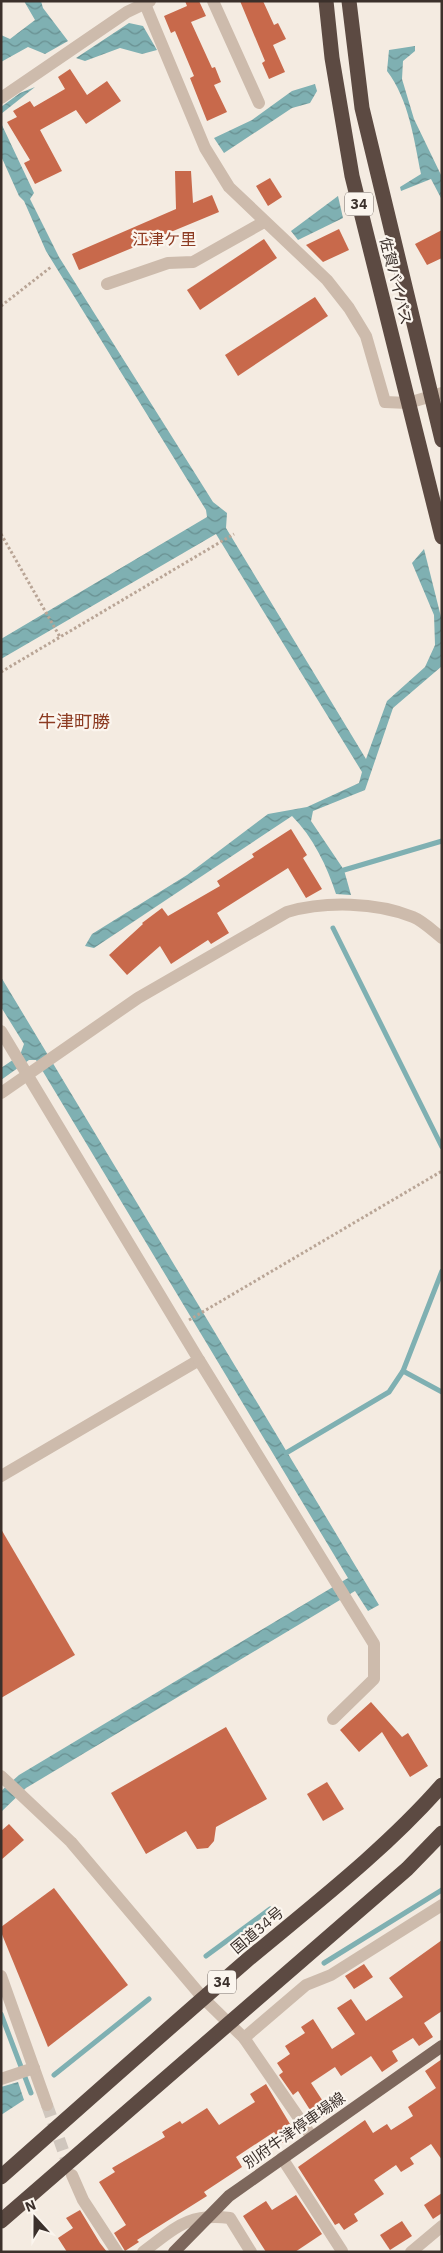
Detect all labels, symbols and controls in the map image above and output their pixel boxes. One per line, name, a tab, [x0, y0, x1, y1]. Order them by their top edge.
road number: 34	[345, 192, 373, 215]
district label: 江津ケ里	[132, 229, 196, 249]
street label: 佐賀バイパス	[376, 235, 416, 327]
district label: 牛津町勝	[38, 710, 110, 733]
street label: 国道34号	[227, 1902, 287, 1958]
road number: 34	[208, 1970, 236, 1994]
street label: 別府牛津停車場線	[239, 2088, 349, 2172]
north arrow	[10, 2193, 60, 2243]
text: N	[22, 2196, 38, 2216]

